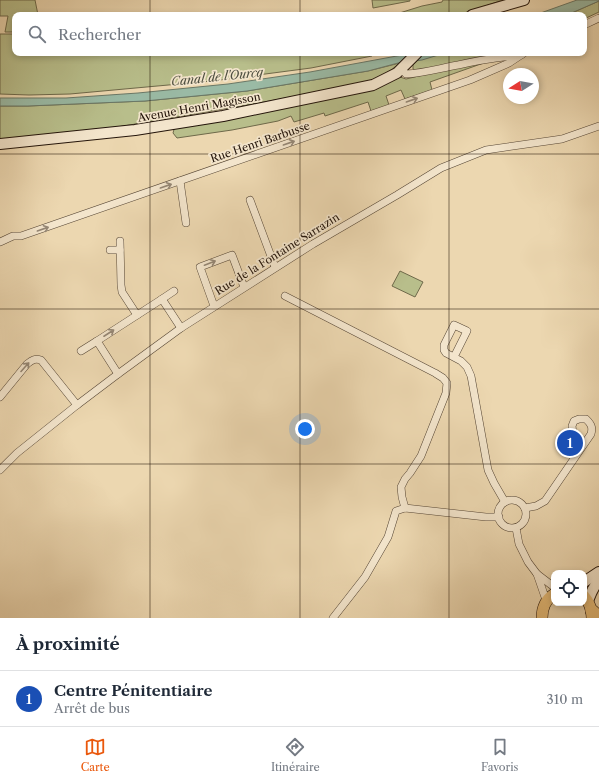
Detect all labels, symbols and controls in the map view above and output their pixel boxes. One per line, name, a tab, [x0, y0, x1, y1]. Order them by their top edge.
search box	[12, 12, 587, 56]
icon: search	[26, 23, 48, 45]
text: Rechercher	[58, 25, 141, 44]
water label: Canal de l'Ourcq	[170, 64, 265, 89]
north arrow	[503, 68, 539, 104]
street label: Avenue Henri Magisson	[136, 89, 262, 125]
one-way arrow	[405, 96, 417, 104]
street label: Rue Henri Barbusse	[208, 118, 312, 166]
one-way arrow	[282, 139, 295, 146]
one-way arrow	[160, 182, 173, 189]
street label: Rue de la Fontaine Sarrazin	[212, 210, 342, 298]
one-way arrow	[37, 224, 49, 232]
one-way arrow	[204, 259, 216, 267]
one-way arrow	[103, 329, 115, 337]
one-way arrow	[20, 362, 30, 372]
your location	[295, 419, 315, 439]
pin: 1	[557, 428, 583, 458]
map controls	[551, 570, 587, 606]
button: locate	[551, 570, 587, 606]
text: À proximité	[16, 634, 120, 654]
text: Centre Pénitentiaire	[54, 681, 212, 700]
text: 1	[26, 691, 32, 707]
text: 310 m	[547, 691, 583, 707]
text: Arrêt de bus	[54, 700, 130, 716]
tab: Carte	[81, 736, 110, 774]
tab: Itinéraire	[271, 736, 320, 774]
tab: Favoris	[481, 736, 518, 774]

